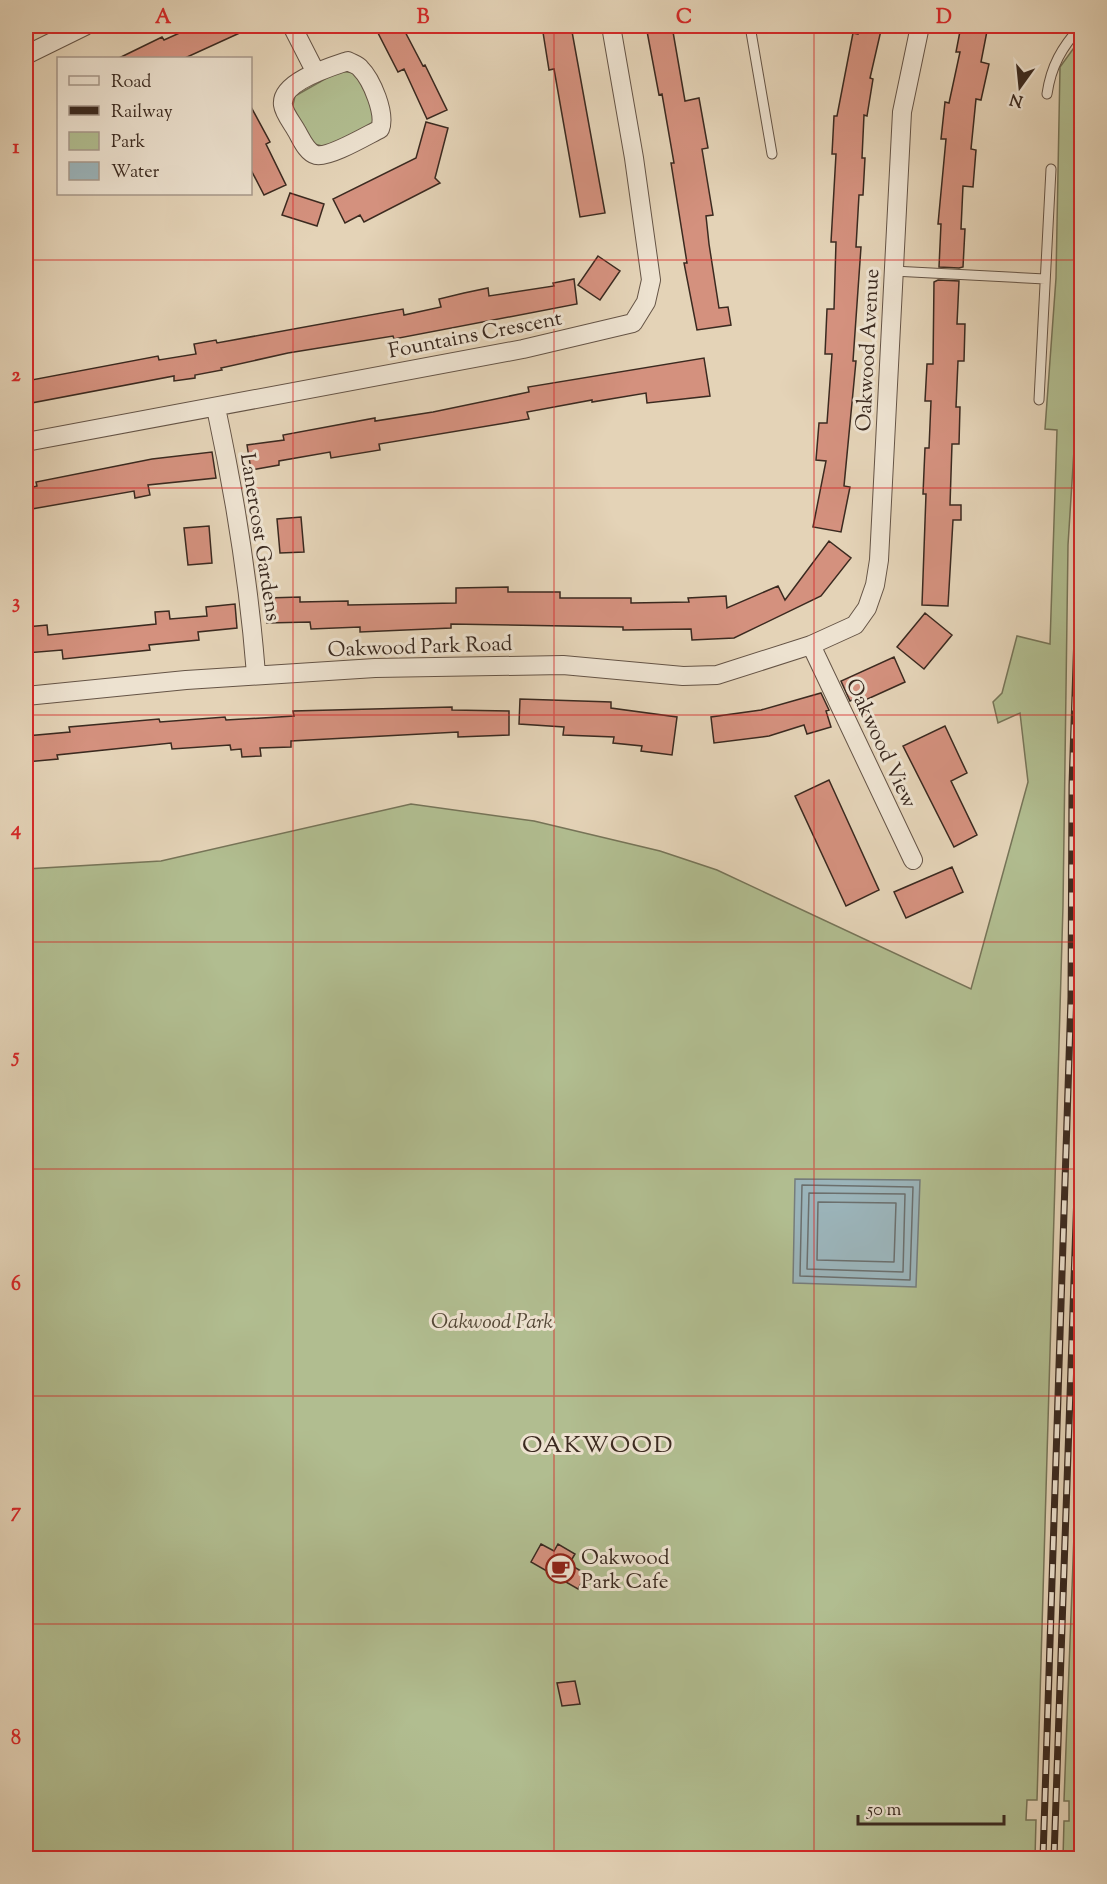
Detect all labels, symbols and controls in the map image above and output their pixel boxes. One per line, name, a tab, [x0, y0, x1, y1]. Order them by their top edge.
text: A	[155, 4, 172, 33]
text: B	[417, 4, 430, 33]
text: C	[676, 4, 692, 33]
text: D	[936, 4, 952, 33]
legend	[57, 57, 252, 195]
north arrow	[990, 57, 1050, 117]
text: Road	[111, 70, 151, 96]
text: N	[1007, 86, 1026, 112]
text: Railway	[111, 100, 173, 126]
text: Park	[111, 130, 146, 156]
text: 1	[13, 134, 20, 163]
text: Water	[111, 160, 160, 186]
street label: Oakwood Avenue	[850, 268, 888, 432]
street label: Fountains Crescent	[386, 304, 565, 368]
text: 2	[11, 362, 21, 391]
street label: Lanercost Gardens	[231, 451, 287, 623]
text: 3	[12, 589, 20, 618]
street label: Oakwood Park Road	[327, 630, 513, 666]
street label: Oakwood View	[837, 674, 923, 814]
text: 4	[10, 816, 21, 845]
text: 5	[11, 1043, 20, 1072]
text: 6	[11, 1271, 21, 1300]
park label: Oakwood Park	[431, 1308, 554, 1338]
district label: OAKWOOD	[522, 1429, 674, 1463]
text: 7	[11, 1498, 22, 1527]
place label: Oakwood Park Cafe	[581, 1544, 670, 1598]
cafe icon: Oakwood Park Cafe	[544, 1553, 576, 1585]
text: 8	[11, 1725, 21, 1754]
scale bar	[858, 1788, 1004, 1826]
text: 50 m	[866, 1798, 902, 1824]

